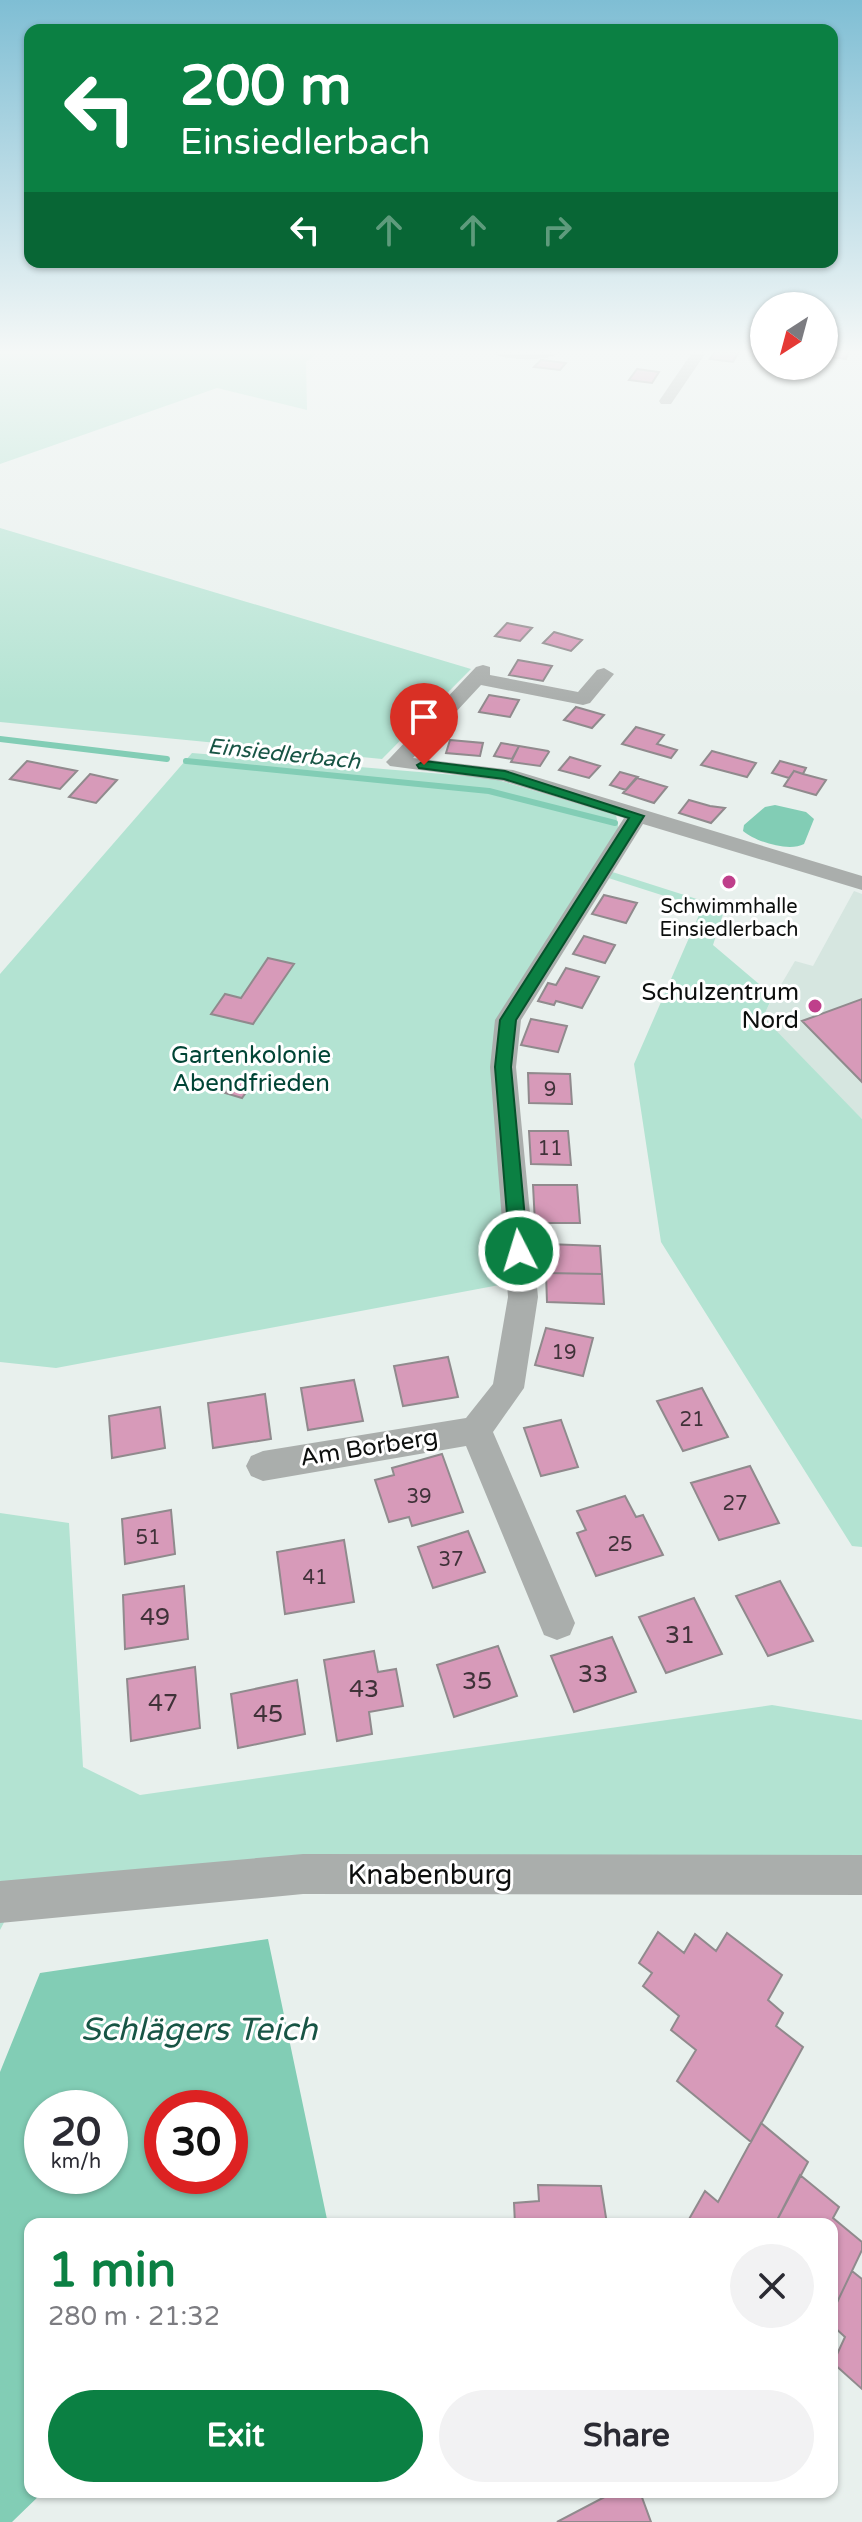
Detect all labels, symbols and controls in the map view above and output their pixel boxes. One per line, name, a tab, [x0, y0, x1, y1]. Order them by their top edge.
text: 200 m	[180, 53, 351, 120]
icon: left	[48, 56, 152, 160]
text: Einsiedlerbach	[180, 121, 430, 164]
icon: left	[283, 208, 327, 252]
icon: ahead	[367, 208, 411, 252]
icon: ahead	[451, 208, 495, 252]
icon: right	[535, 208, 579, 252]
north arrow	[750, 292, 838, 380]
map controls	[750, 292, 838, 380]
pin	[390, 683, 458, 765]
icon: arrive	[402, 695, 446, 739]
water label: Einsiedlerbach	[206, 733, 362, 775]
marker: Schwimmhalle Einsiedlerbach	[720, 873, 738, 891]
place label: Schwimmhalle Einsiedlerbach	[659, 895, 799, 942]
place label: Schulzentrum Nord	[641, 978, 799, 1035]
marker: Schulzentrum Nord	[806, 997, 824, 1015]
park label: Gartenkolonie Abendfrieden	[171, 1041, 331, 1098]
house number: 9	[544, 1078, 556, 1102]
house number: 11	[537, 1137, 563, 1161]
position arrow	[477, 1209, 561, 1293]
house number: 19	[551, 1341, 577, 1365]
house number: 21	[679, 1408, 705, 1432]
street label: Am Borberg	[298, 1422, 440, 1473]
house number: 39	[406, 1485, 432, 1509]
house number: 27	[722, 1492, 748, 1516]
house number: 51	[135, 1526, 161, 1550]
house number: 25	[607, 1533, 633, 1557]
house number: 37	[438, 1548, 464, 1572]
house number: 41	[302, 1566, 328, 1590]
house number: 49	[140, 1603, 170, 1632]
house number: 31	[665, 1621, 695, 1650]
house number: 33	[578, 1660, 608, 1689]
house number: 35	[462, 1667, 492, 1696]
house number: 43	[349, 1675, 379, 1704]
house number: 47	[148, 1689, 178, 1718]
house number: 45	[253, 1700, 283, 1729]
street label: Knabenburg	[348, 1858, 512, 1892]
water label: Schlägers Teich	[81, 2011, 319, 2049]
speed limit sign: 30	[144, 2090, 248, 2194]
text: 20	[51, 2108, 101, 2156]
text: km/h	[51, 2150, 101, 2174]
text: 1 min	[48, 2242, 176, 2300]
button: close	[730, 2244, 814, 2328]
text: 280 m · 21:32	[48, 2301, 220, 2332]
button: Exit	[48, 2390, 423, 2482]
button: Share	[439, 2390, 814, 2482]

